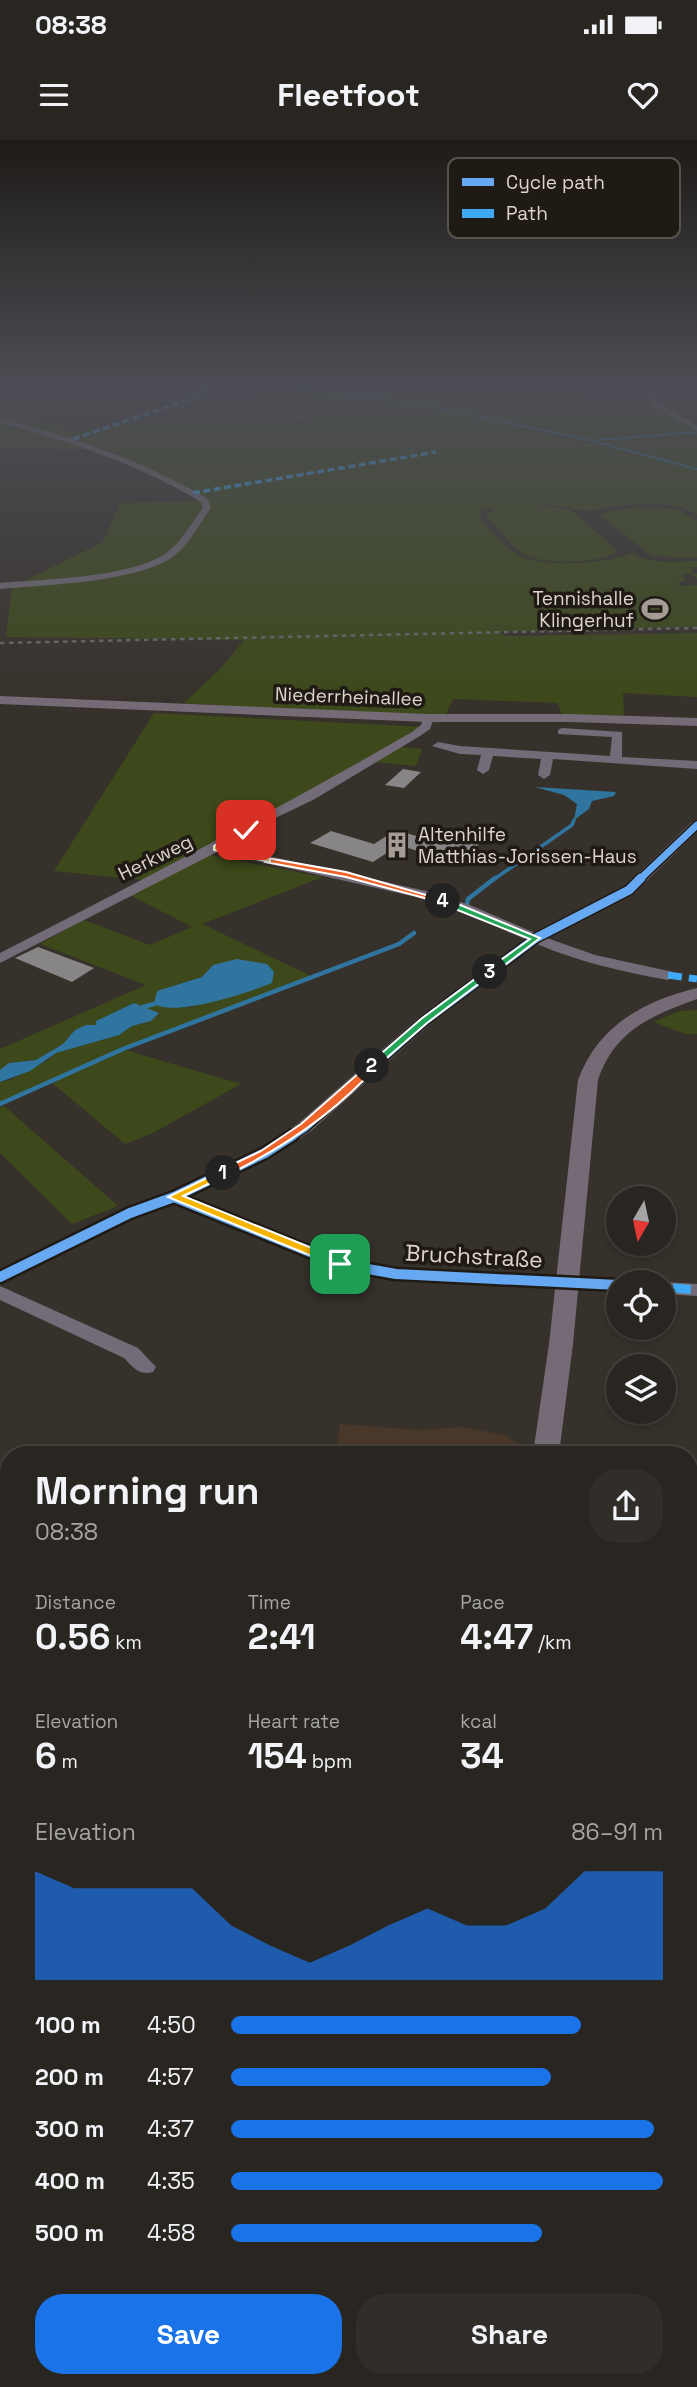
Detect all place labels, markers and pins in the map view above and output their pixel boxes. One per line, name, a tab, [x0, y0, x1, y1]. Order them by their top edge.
place label: Tennishalle Klingerhuf	[532, 586, 634, 633]
sports icon: Tennishalle Klingerhuf	[640, 594, 670, 624]
pin	[216, 800, 276, 860]
place label: Altenhilfe Matthias-Jorissen-Haus	[418, 822, 637, 869]
building icon: Altenhilfe Matthias-Jorissen-Haus	[382, 830, 412, 860]
pin: 4	[426, 884, 460, 918]
pin: 3	[472, 954, 508, 990]
pin: 2	[354, 1048, 390, 1084]
pin: 1	[206, 1156, 241, 1190]
pin	[310, 1234, 370, 1294]

